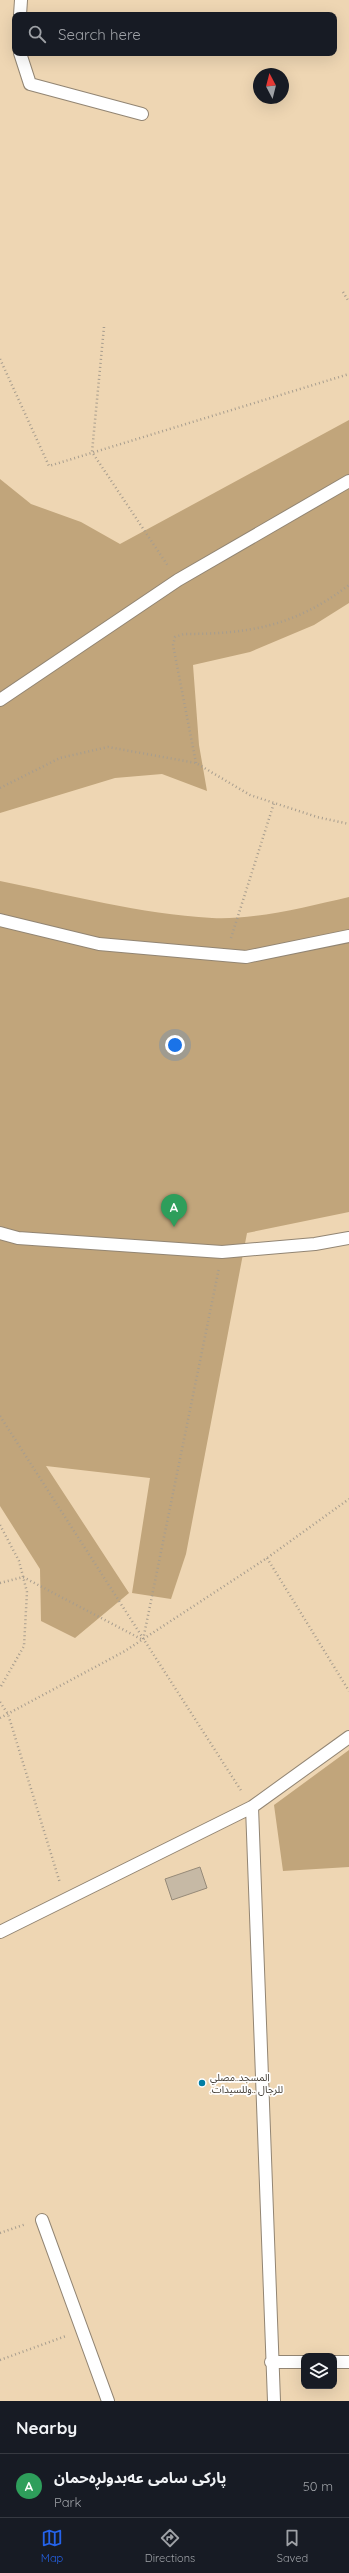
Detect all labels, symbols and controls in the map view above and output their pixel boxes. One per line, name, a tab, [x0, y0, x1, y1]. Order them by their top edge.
search box	[12, 12, 337, 56]
icon: search	[26, 23, 48, 45]
text: Search here	[58, 25, 141, 44]
north arrow	[253, 68, 289, 104]
your location	[165, 1035, 185, 1055]
pin: A	[161, 1194, 187, 1227]
place label: المسجد..مصلي .للرجال ..وللسيدات	[210, 2071, 283, 2096]
marker: المسجد..مصلي .للرجال ..وللسيدات	[197, 2078, 207, 2088]
map controls	[301, 2353, 337, 2389]
button: layers	[301, 2353, 337, 2389]
text: Nearby	[16, 2417, 77, 2438]
text: پارکی سامی عەبدولڕەحمان	[54, 2468, 227, 2487]
text: A	[25, 2478, 33, 2494]
text: 50 m	[303, 2478, 333, 2494]
text: Park	[54, 2494, 82, 2510]
tab: Map	[41, 2527, 63, 2565]
tab: Directions	[145, 2527, 195, 2565]
tab: Saved	[277, 2527, 308, 2565]

